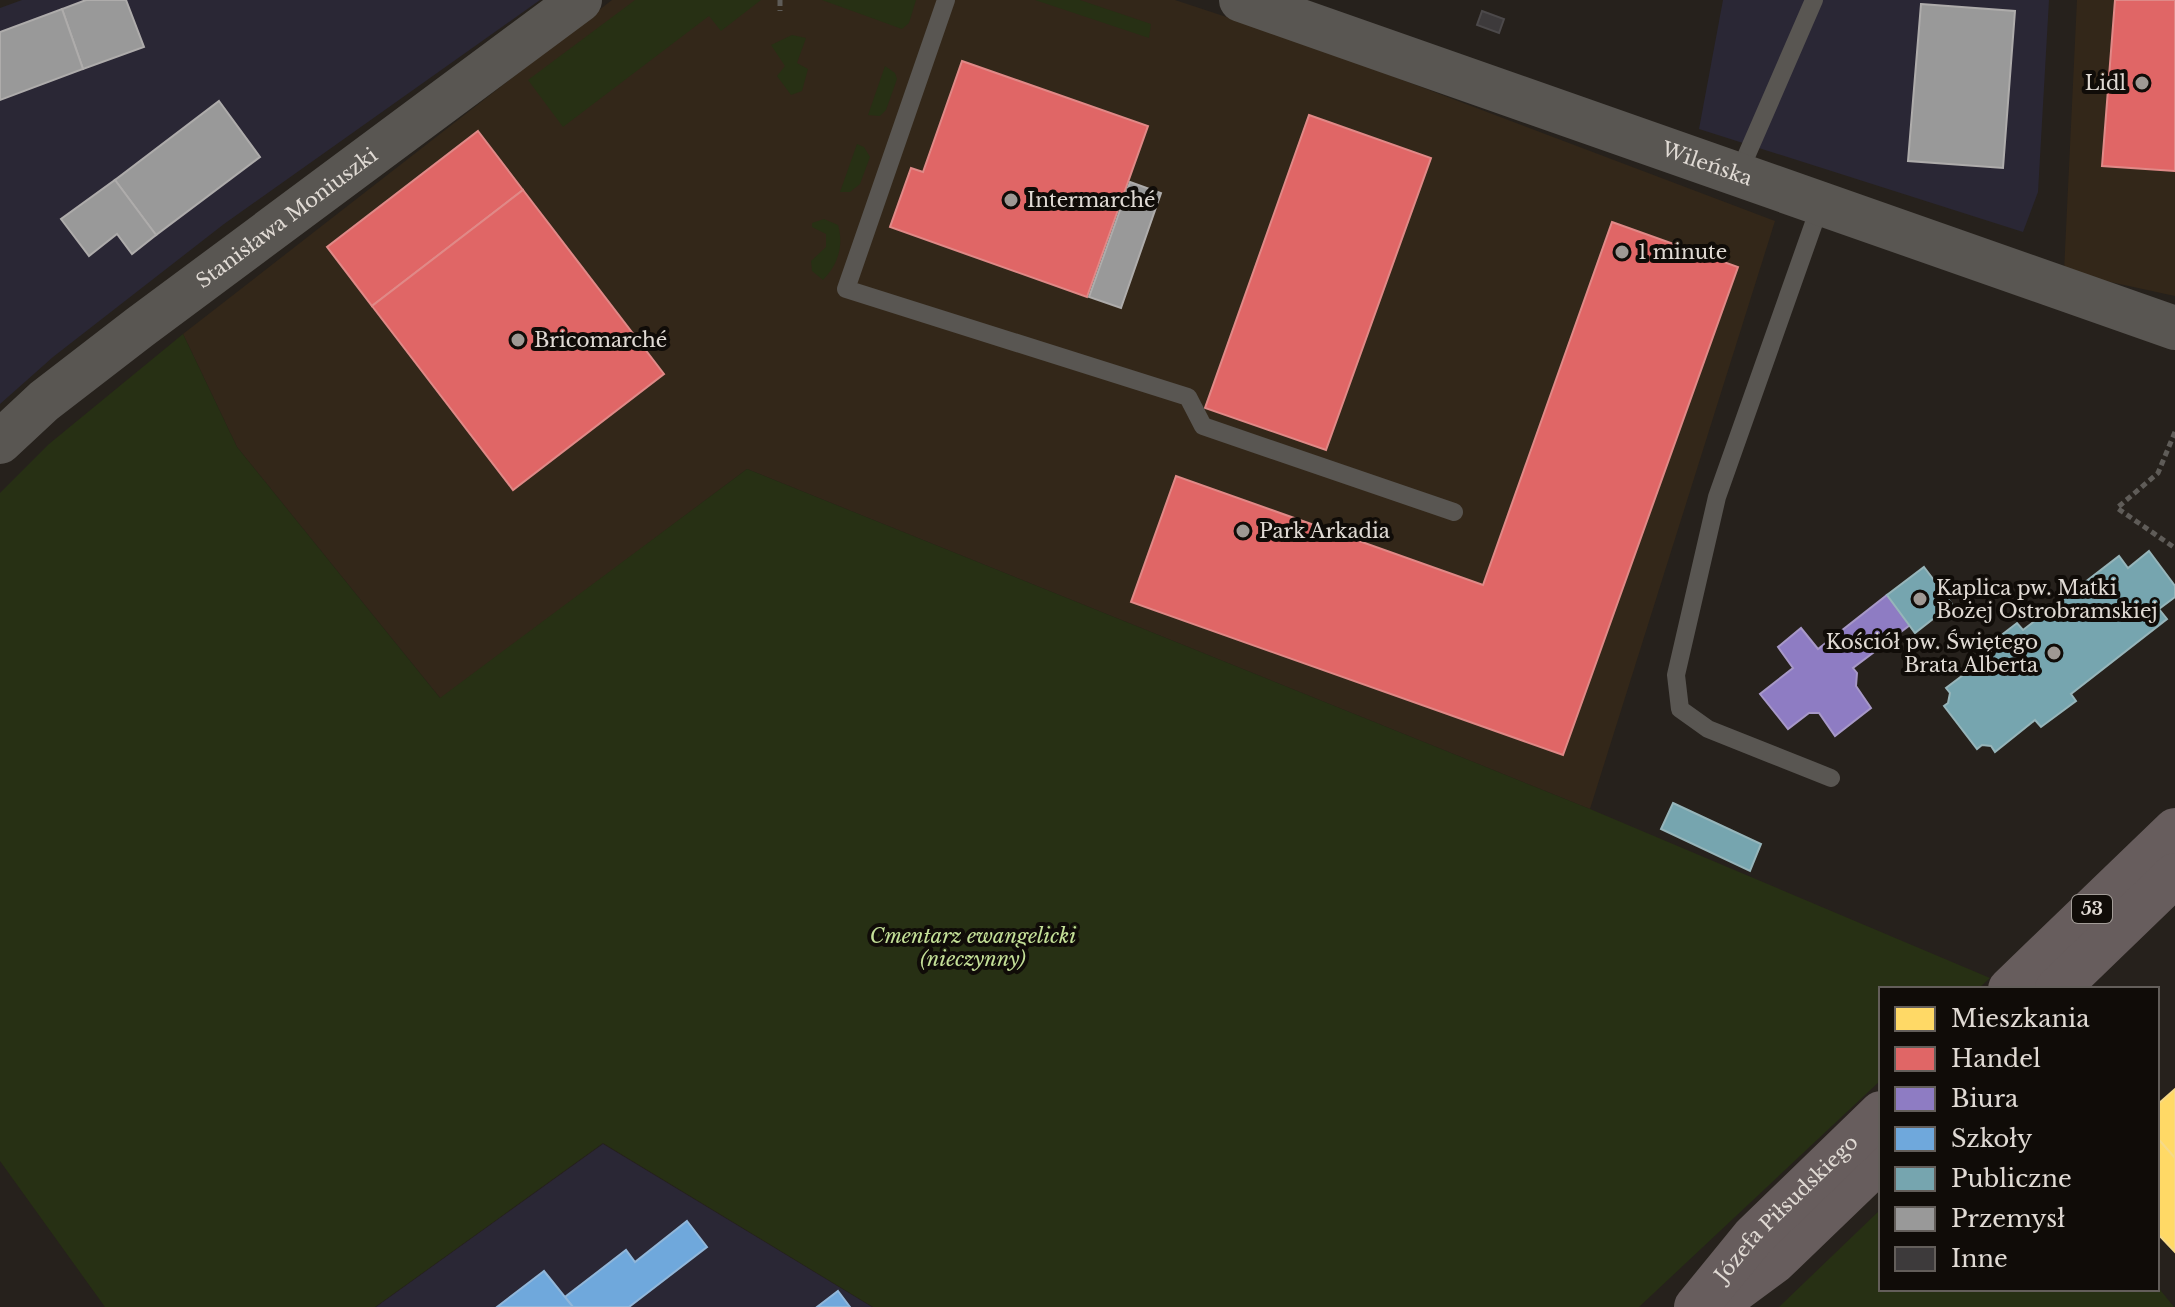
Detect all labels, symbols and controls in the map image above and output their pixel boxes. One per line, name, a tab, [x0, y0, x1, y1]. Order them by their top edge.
place label: Lidl	[2085, 71, 2126, 95]
marker: Lidl	[2133, 74, 2151, 92]
street label: Wileńska	[1658, 136, 1756, 191]
street label: Stanisława Moniuszki	[191, 143, 382, 293]
place label: Intermarché	[1027, 188, 1155, 212]
marker: Intermarché	[1002, 191, 1020, 209]
place label: 1 minute	[1638, 240, 1727, 264]
marker: 1 minute	[1613, 243, 1631, 261]
place label: Bricomarché	[534, 328, 667, 352]
marker: Bricomarché	[509, 331, 527, 349]
place label: Park Arkadia	[1259, 519, 1391, 543]
marker: Park Arkadia	[1234, 522, 1252, 540]
place label: Kaplica pw. Matki Bożej Ostrobramskiej	[1936, 576, 2157, 623]
marker: Kaplica pw. Matki Bożej Ostrobramskiej	[1911, 590, 1929, 608]
place label: Kościół pw. Świętego Brata Alberta	[1826, 629, 2039, 677]
marker: Kościół pw. Świętego Brata Alberta	[2045, 644, 2063, 662]
road number: 53	[2072, 895, 2112, 923]
park label: Cmentarz ewangelicki (nieczynny)	[870, 924, 1076, 971]
legend	[1879, 987, 2159, 1291]
text: Mieszkania	[1951, 1004, 2090, 1033]
text: Handel	[1951, 1044, 2041, 1073]
text: Biura	[1951, 1084, 2019, 1113]
text: Szkoły	[1951, 1124, 2033, 1153]
street label: Józefa Piłsudskiego	[1708, 1130, 1863, 1289]
text: Publiczne	[1951, 1164, 2072, 1193]
text: Przemysł	[1951, 1204, 2065, 1233]
text: Inne	[1951, 1244, 2008, 1273]

